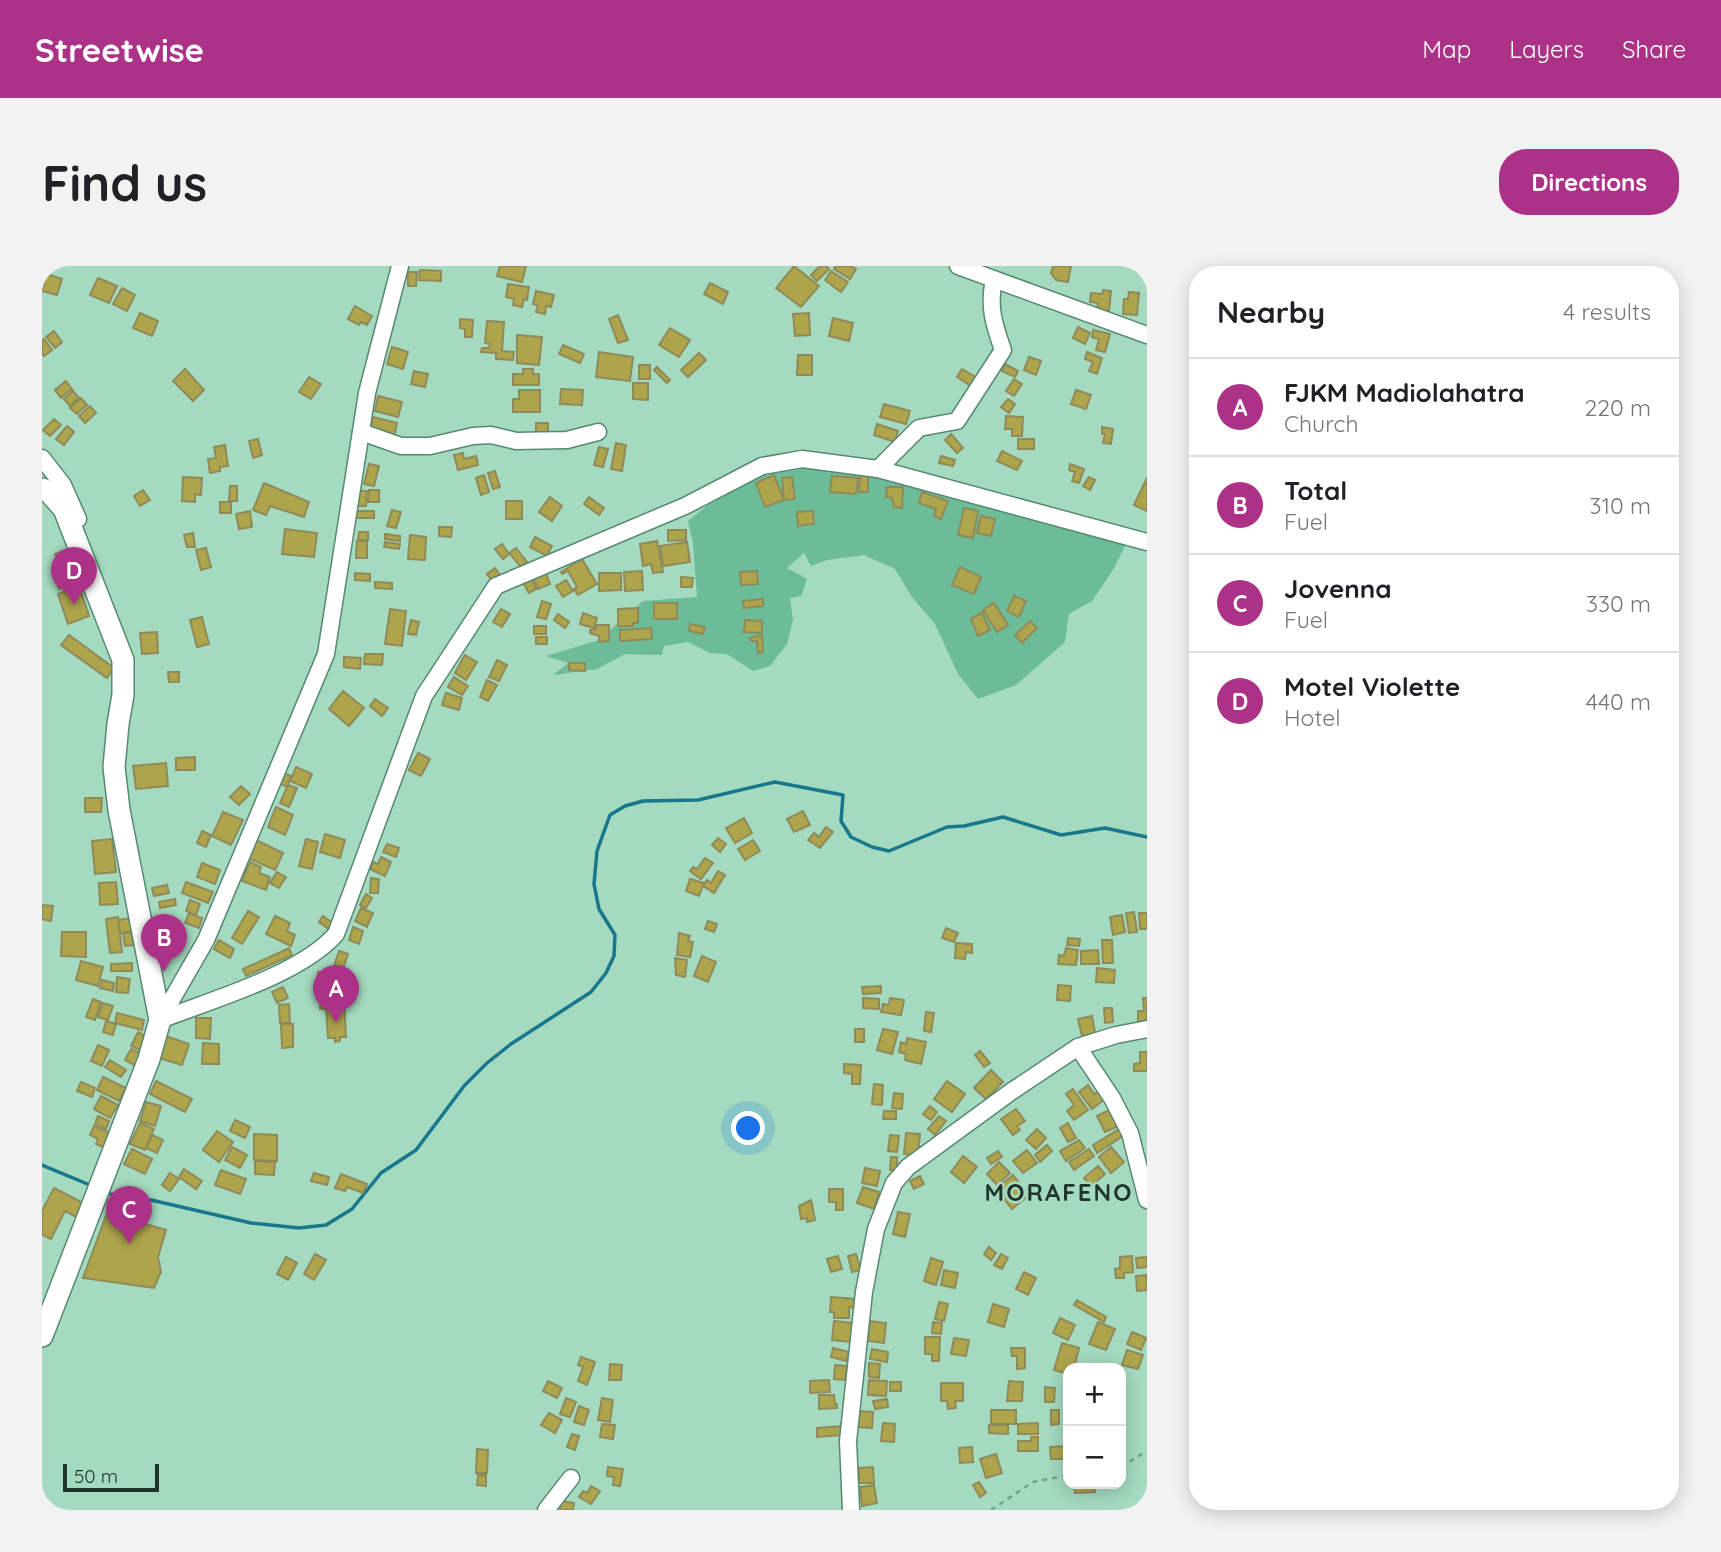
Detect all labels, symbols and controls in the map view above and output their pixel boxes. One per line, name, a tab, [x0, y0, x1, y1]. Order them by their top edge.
text: Streetwise	[35, 29, 204, 70]
text: Map	[1422, 34, 1471, 64]
text: Layers	[1509, 34, 1584, 64]
text: Share	[1622, 34, 1686, 64]
button: Directions	[1499, 149, 1679, 215]
text: Find us	[42, 152, 207, 213]
text: Nearby	[1217, 293, 1325, 331]
text: 4 results	[1563, 297, 1651, 326]
text: FJKM Madiolahatra	[1284, 376, 1525, 409]
text: A	[1233, 393, 1247, 422]
text: 220 m	[1585, 393, 1651, 422]
text: Church	[1284, 409, 1359, 438]
text: Total	[1284, 474, 1347, 507]
text: B	[1232, 491, 1248, 520]
text: 310 m	[1589, 491, 1651, 520]
text: Fuel	[1284, 507, 1328, 536]
pin: D	[51, 547, 97, 605]
text: Jovenna	[1284, 572, 1392, 605]
text: C	[1233, 589, 1247, 618]
text: 330 m	[1586, 589, 1651, 618]
text: Fuel	[1284, 605, 1328, 634]
text: Motel Violette	[1284, 670, 1460, 703]
text: D	[1232, 687, 1248, 716]
text: 440 m	[1586, 687, 1651, 716]
text: Hotel	[1284, 703, 1340, 732]
pin: B	[141, 914, 187, 972]
pin: A	[313, 965, 359, 1023]
your location	[731, 1111, 765, 1145]
district label: MORAFENO	[985, 1177, 1133, 1207]
pin: C	[106, 1186, 152, 1244]
map controls	[1063, 1363, 1126, 1489]
button: +	[1063, 1363, 1126, 1426]
button: −	[1063, 1426, 1126, 1489]
scale bar	[63, 1461, 159, 1493]
text: 50 m	[74, 1464, 118, 1488]

